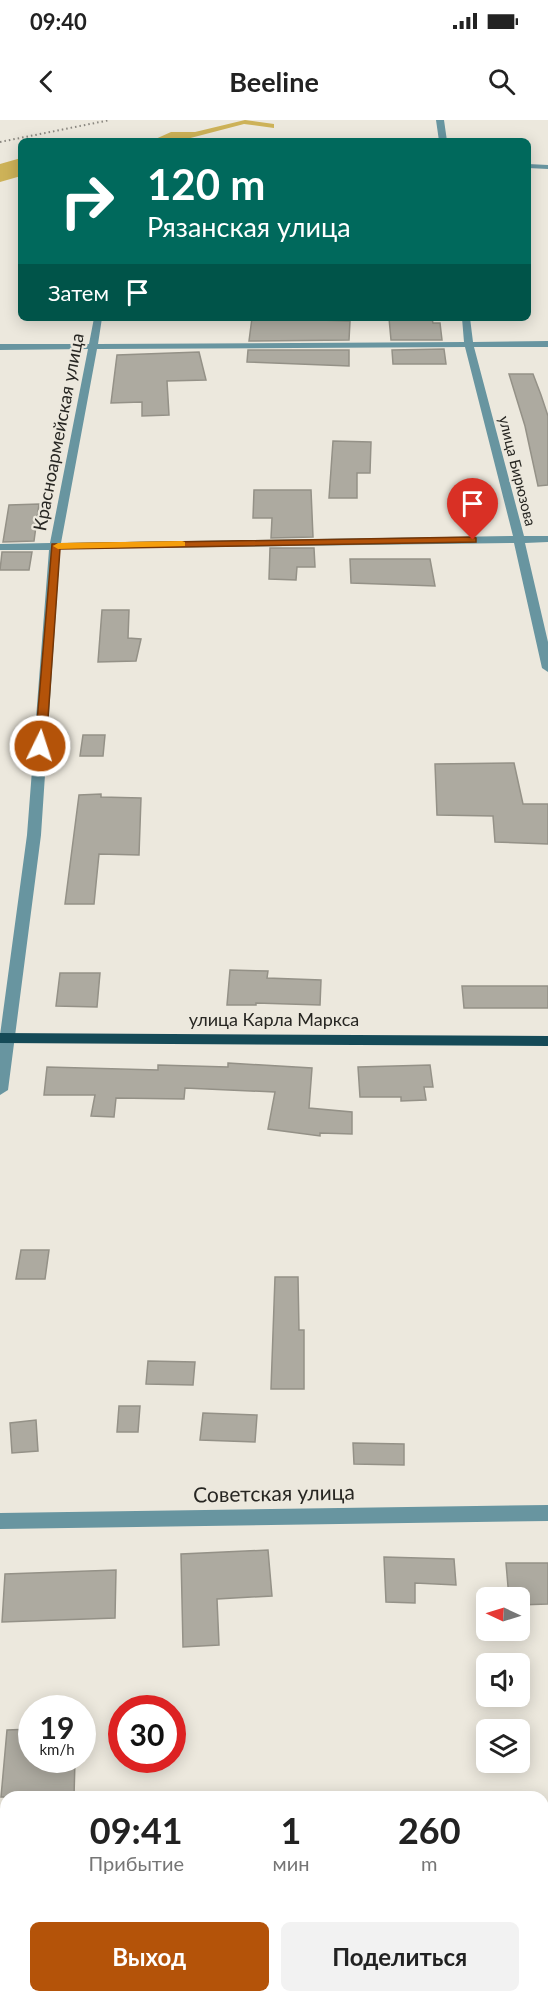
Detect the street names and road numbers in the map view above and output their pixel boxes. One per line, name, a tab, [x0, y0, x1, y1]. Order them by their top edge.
street label: Красноармейская улица	[28, 331, 88, 533]
street label: улица Бирюзова	[496, 414, 540, 528]
street label: улица Карла Маркса	[189, 1008, 359, 1030]
street label: Советская улица	[193, 1479, 355, 1506]

